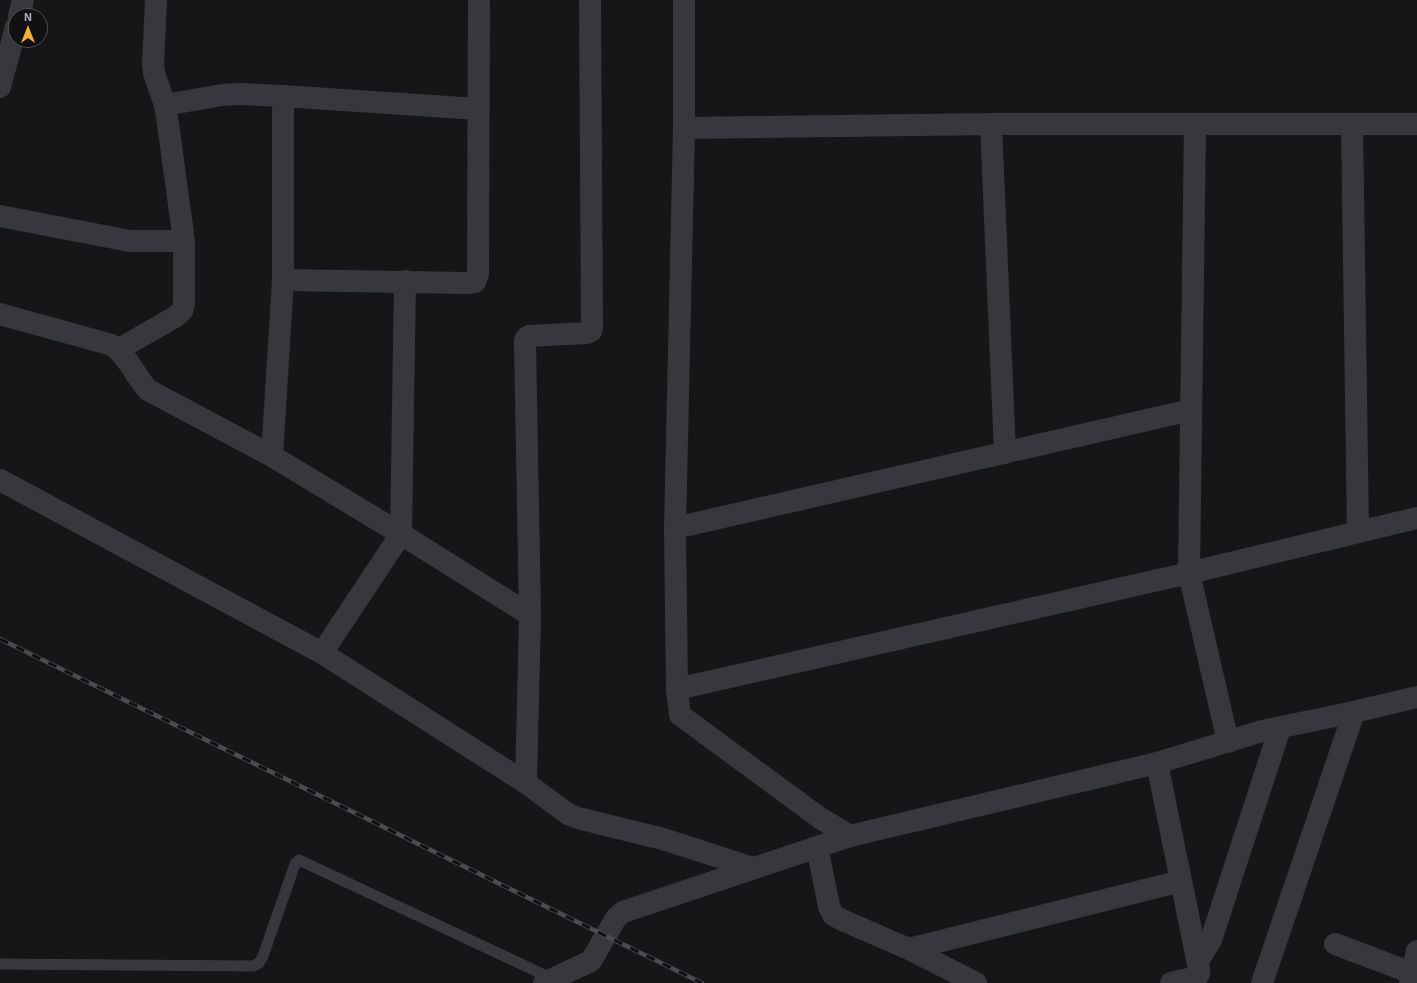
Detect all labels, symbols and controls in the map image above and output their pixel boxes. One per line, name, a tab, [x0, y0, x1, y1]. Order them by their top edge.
north arrow	[8, 8, 48, 48]
text: N	[24, 10, 32, 23]

